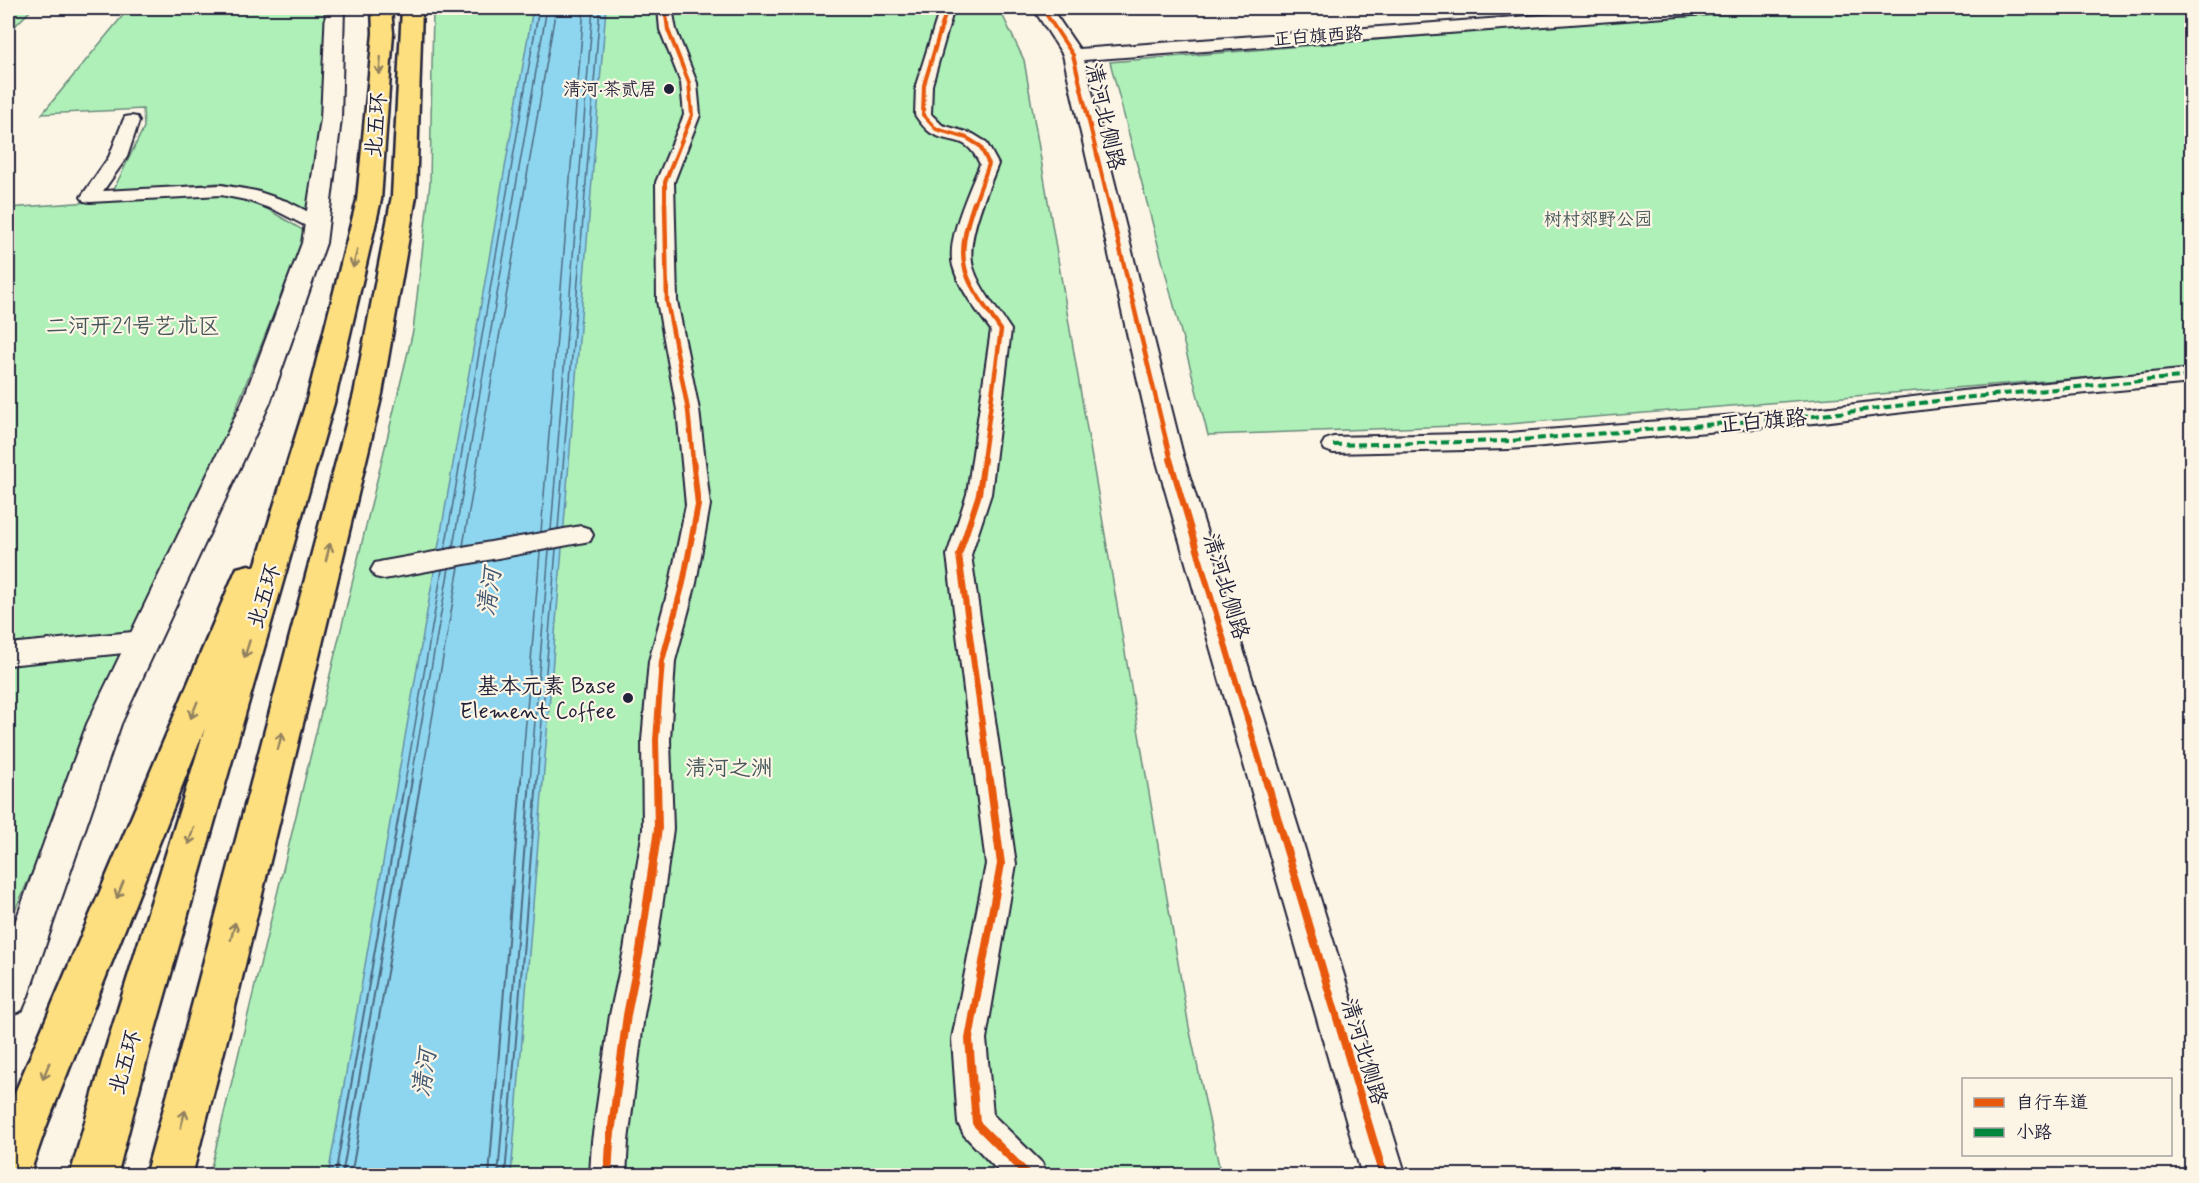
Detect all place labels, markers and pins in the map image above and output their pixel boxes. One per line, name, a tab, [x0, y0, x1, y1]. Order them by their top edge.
place label: 清河·茶贰居	[563, 78, 657, 102]
marker: 清河·茶贰居	[662, 82, 676, 96]
place label: 基本元素 Base Element Coffee	[460, 673, 616, 726]
marker: 基本元素 Base Element Coffee	[621, 691, 635, 705]

